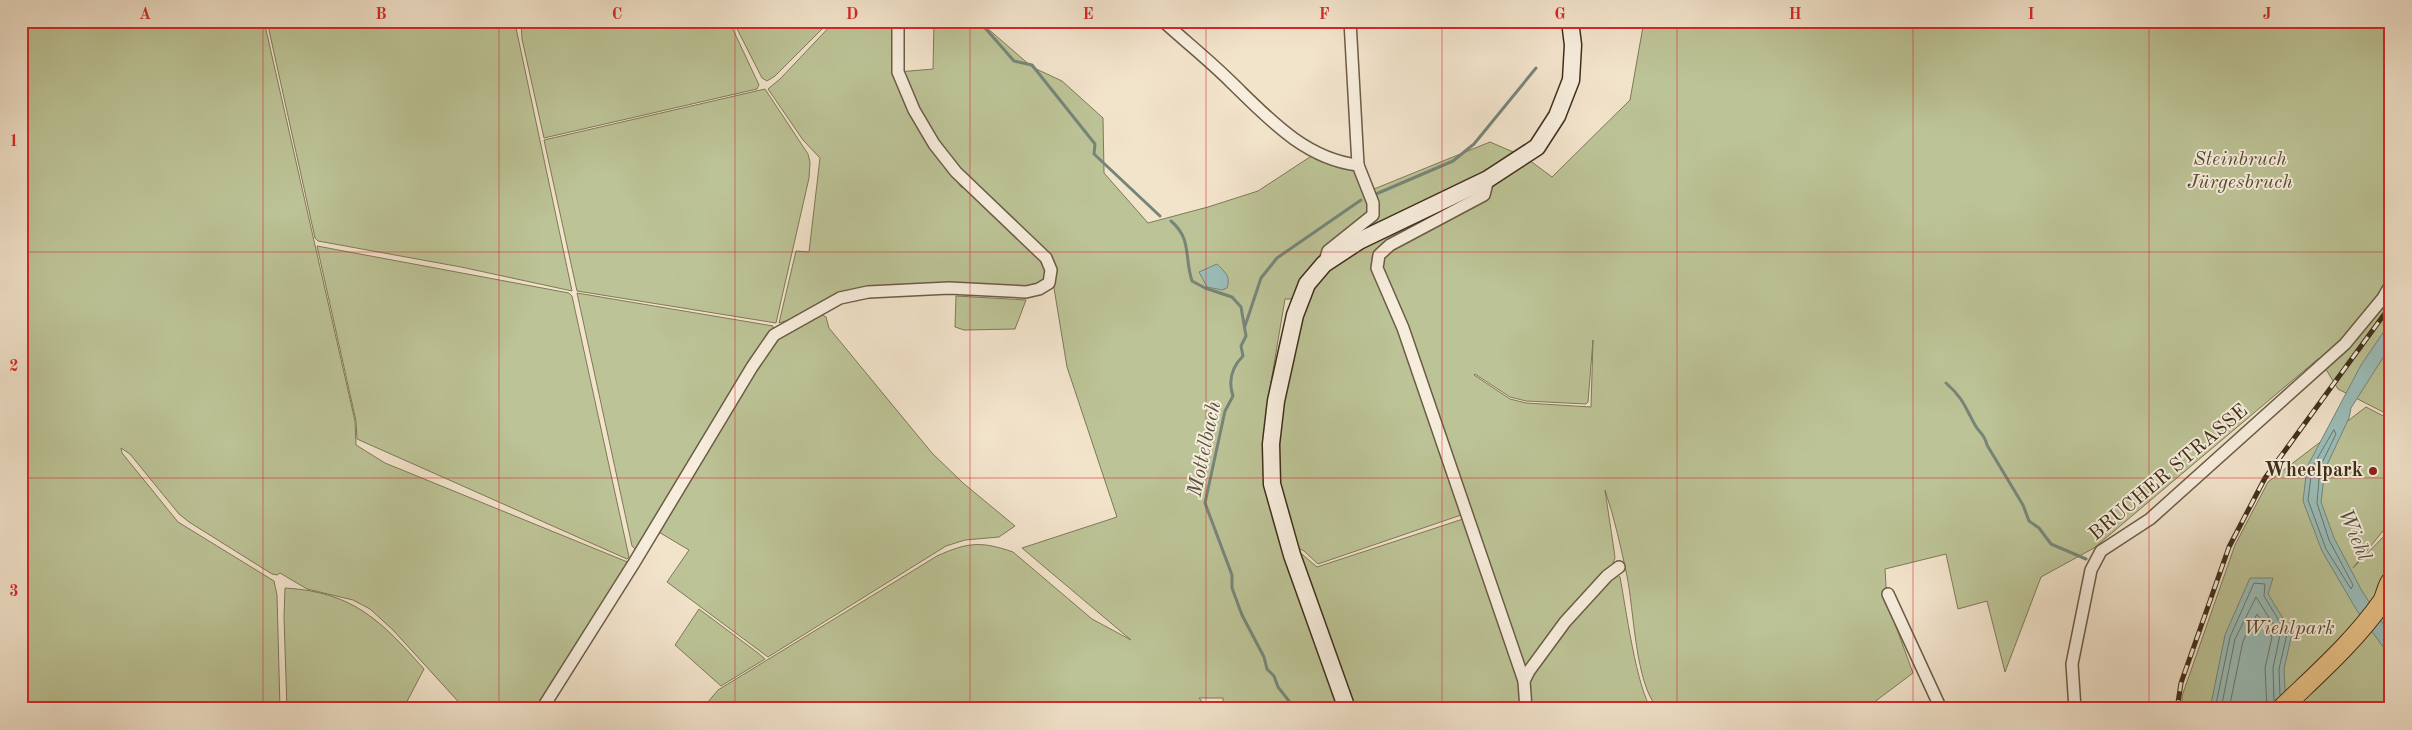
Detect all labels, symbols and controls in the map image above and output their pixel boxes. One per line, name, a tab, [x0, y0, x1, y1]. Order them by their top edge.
text: A	[139, 7, 151, 23]
text: B	[375, 7, 387, 23]
text: C	[612, 7, 622, 23]
text: D	[846, 7, 858, 23]
text: E	[1082, 7, 1094, 23]
text: F	[1319, 7, 1330, 23]
text: G	[1554, 7, 1566, 23]
text: H	[1788, 7, 1802, 23]
text: I	[2027, 7, 2035, 23]
text: J	[2263, 7, 2272, 23]
text: 1	[9, 134, 19, 150]
park label: Steinbruch Jürgesbruch	[2187, 150, 2293, 193]
text: 2	[9, 359, 19, 375]
water label: Mottelbach	[1184, 399, 1225, 500]
street label: BRUCHER STRASSE	[2086, 401, 2252, 545]
place label: Wheelpark	[2264, 461, 2363, 481]
marker: Wheelpark	[2367, 465, 2379, 477]
water label: Wiehl	[2334, 506, 2374, 564]
text: 3	[9, 584, 19, 600]
park label: Wiehlpark	[2243, 619, 2335, 639]

